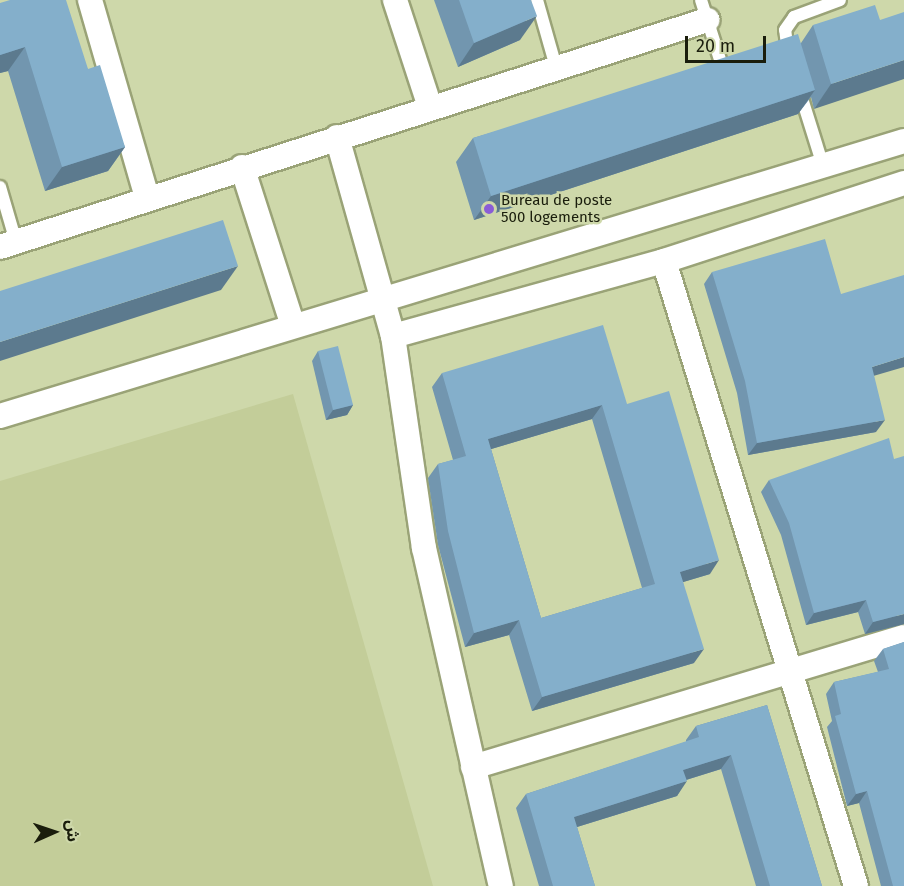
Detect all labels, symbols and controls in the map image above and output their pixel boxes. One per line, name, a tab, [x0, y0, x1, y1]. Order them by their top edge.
scale bar	[688, 24, 769, 62]
text: 20 m	[696, 35, 735, 57]
place label: Bureau de poste 500 logements	[501, 191, 612, 226]
marker: Bureau de poste 500 logements	[482, 202, 496, 216]
north arrow	[24, 802, 84, 862]
text: ش	[62, 820, 83, 842]

